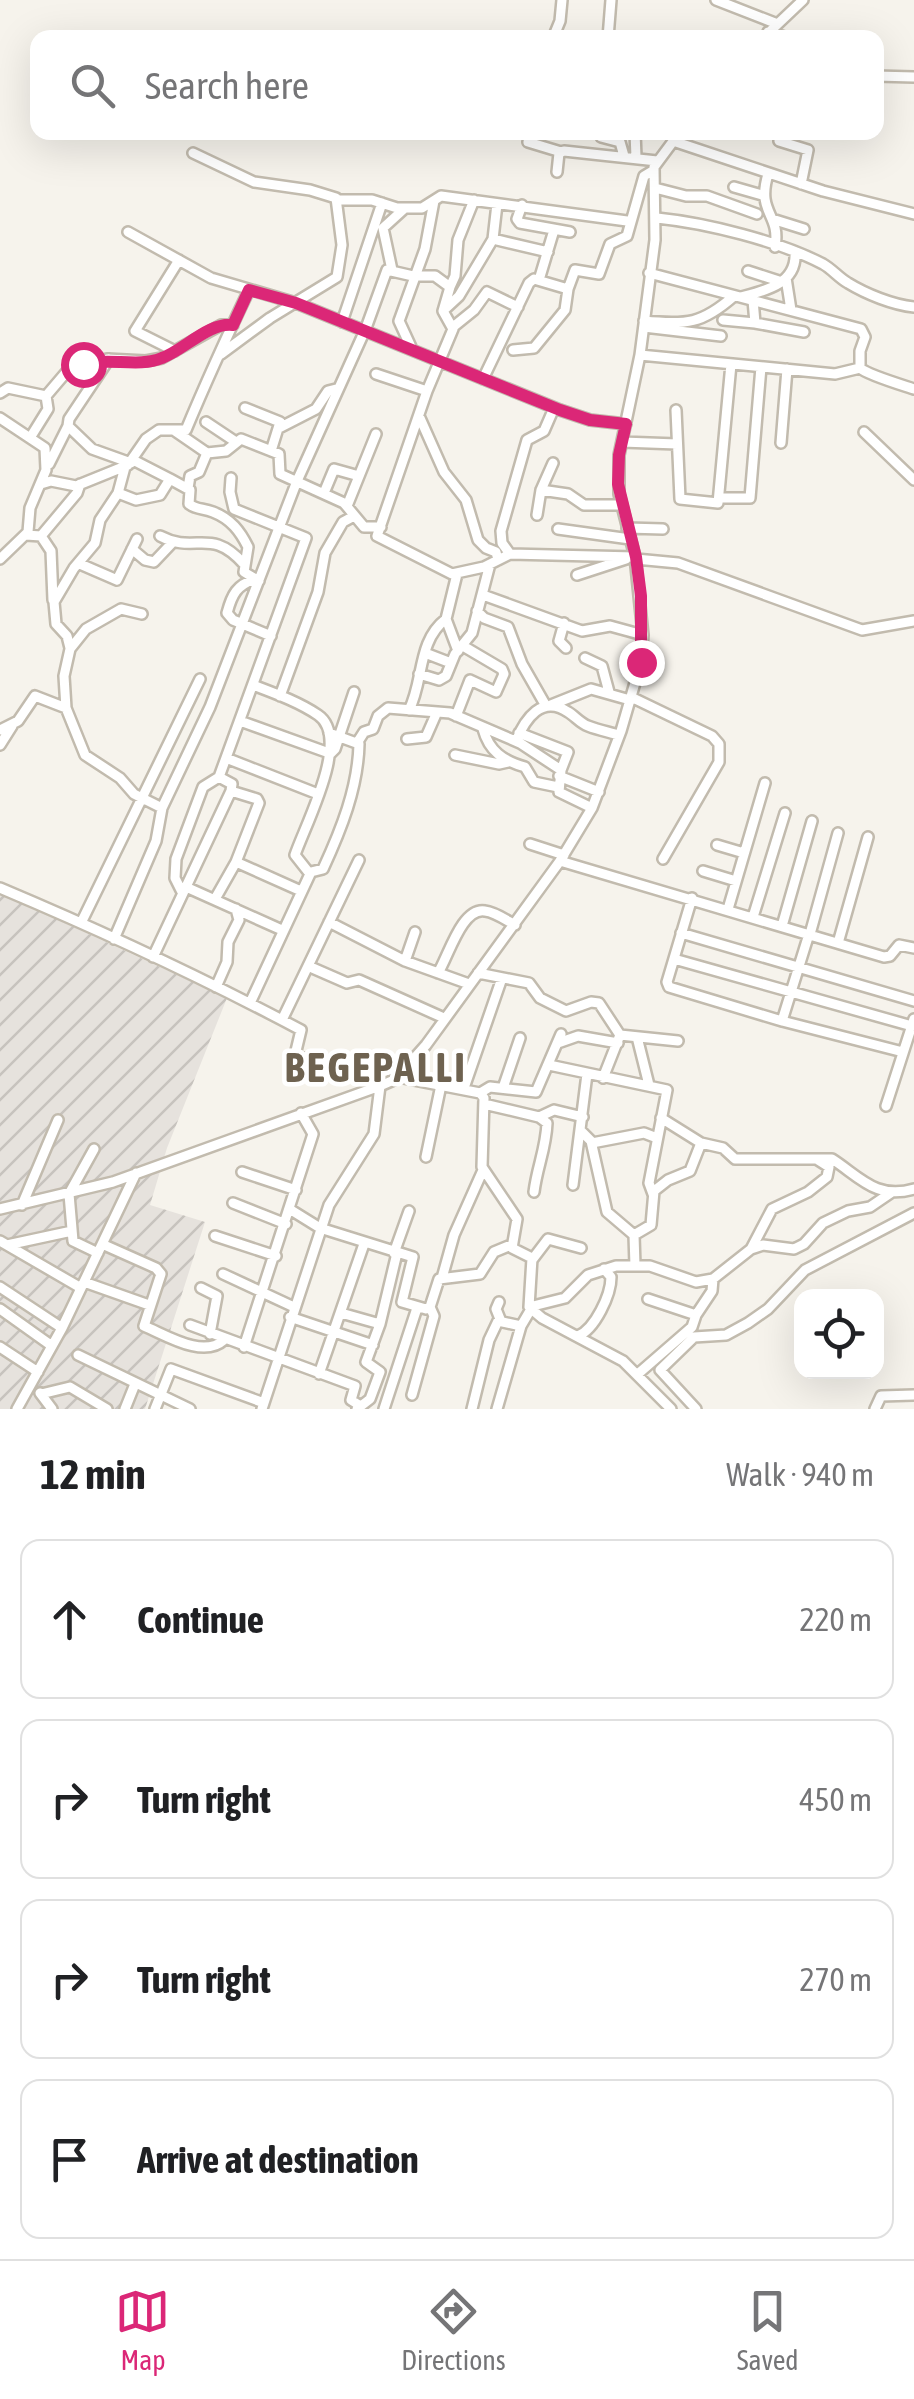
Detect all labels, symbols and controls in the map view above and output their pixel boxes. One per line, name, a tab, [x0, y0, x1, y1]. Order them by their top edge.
search box	[30, 30, 884, 140]
icon: search	[65, 58, 120, 113]
text: Search here	[145, 64, 309, 107]
route start	[61, 342, 107, 388]
route end	[619, 640, 665, 686]
district label: BEGEPALLI	[284, 1043, 468, 1091]
map controls	[794, 1289, 884, 1379]
button: locate	[794, 1289, 884, 1379]
text: 12 min	[40, 1450, 146, 1498]
text: Walk · 940 m	[726, 1456, 874, 1493]
icon: ahead	[42, 1592, 97, 1647]
text: Continue	[137, 1598, 264, 1641]
text: 220 m	[799, 1601, 872, 1638]
icon: right	[42, 1772, 97, 1827]
text: Turn right	[137, 1778, 271, 1821]
text: 450 m	[799, 1781, 872, 1818]
icon: right	[42, 1952, 97, 2007]
text: Turn right	[137, 1958, 271, 2001]
text: 270 m	[799, 1961, 872, 1998]
icon: arrive	[42, 2132, 97, 2187]
text: Arrive at destination	[137, 2138, 419, 2181]
tab: Map	[115, 2284, 170, 2376]
tab: Directions	[401, 2284, 506, 2376]
tab: Saved	[737, 2284, 799, 2376]

